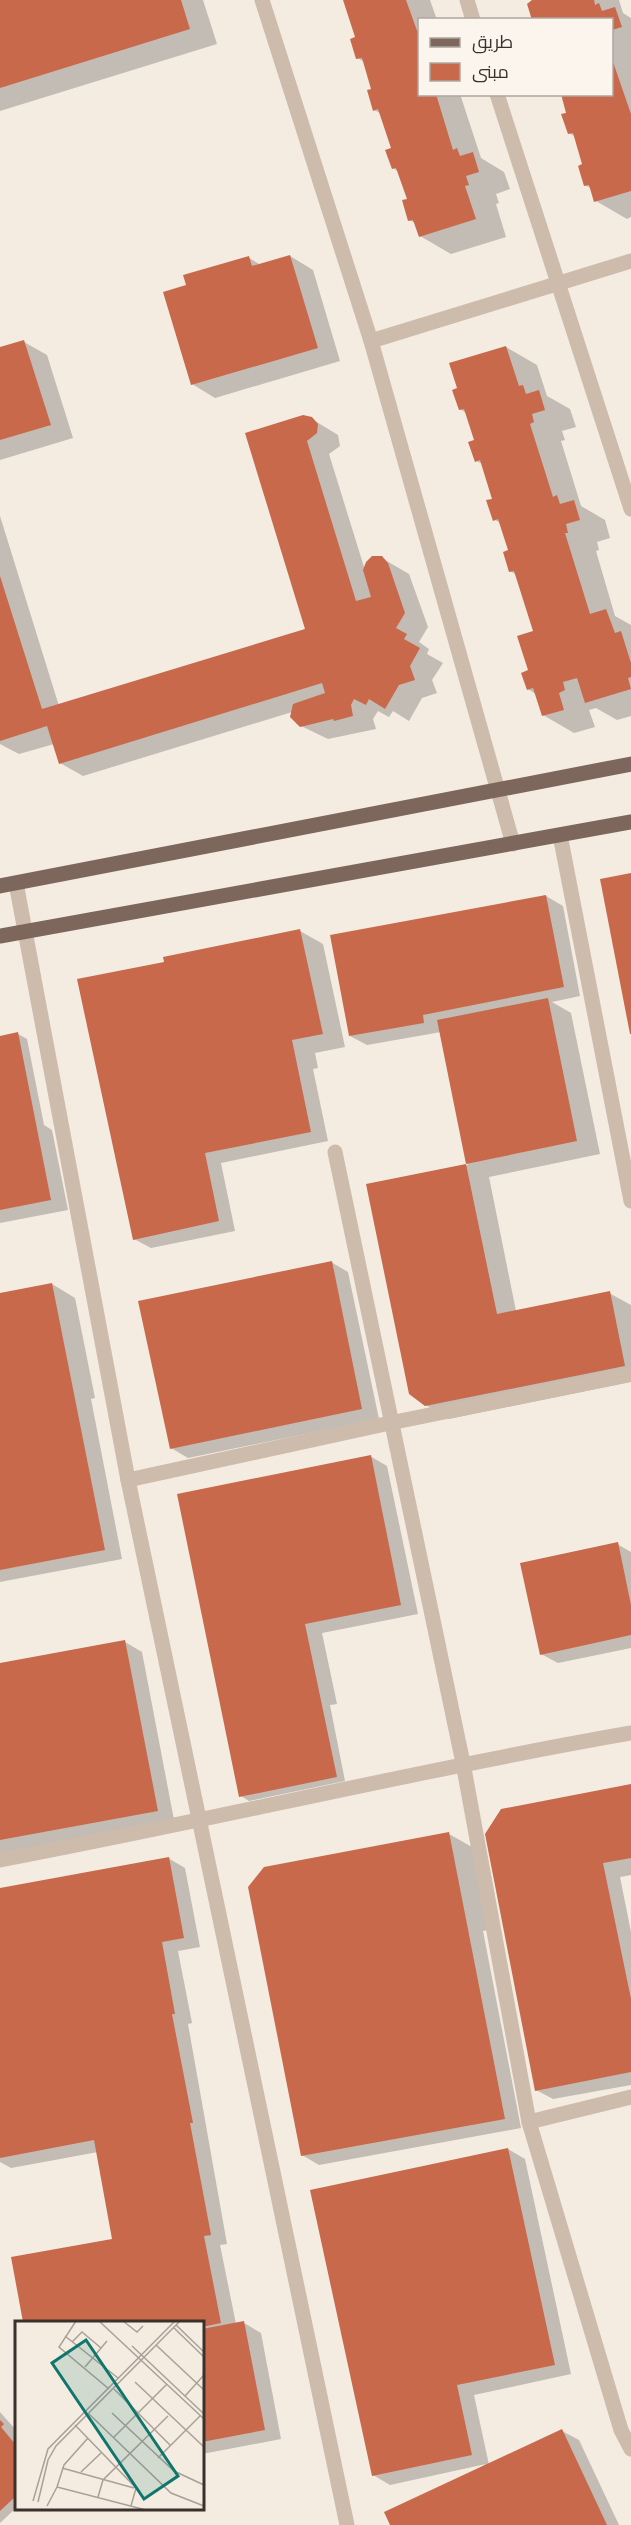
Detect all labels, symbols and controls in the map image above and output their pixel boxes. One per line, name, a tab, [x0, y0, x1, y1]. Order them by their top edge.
legend	[418, 18, 613, 96]
text: طريق	[472, 30, 513, 54]
text: مبنى	[472, 60, 509, 83]
inset map	[15, 2321, 204, 2510]

